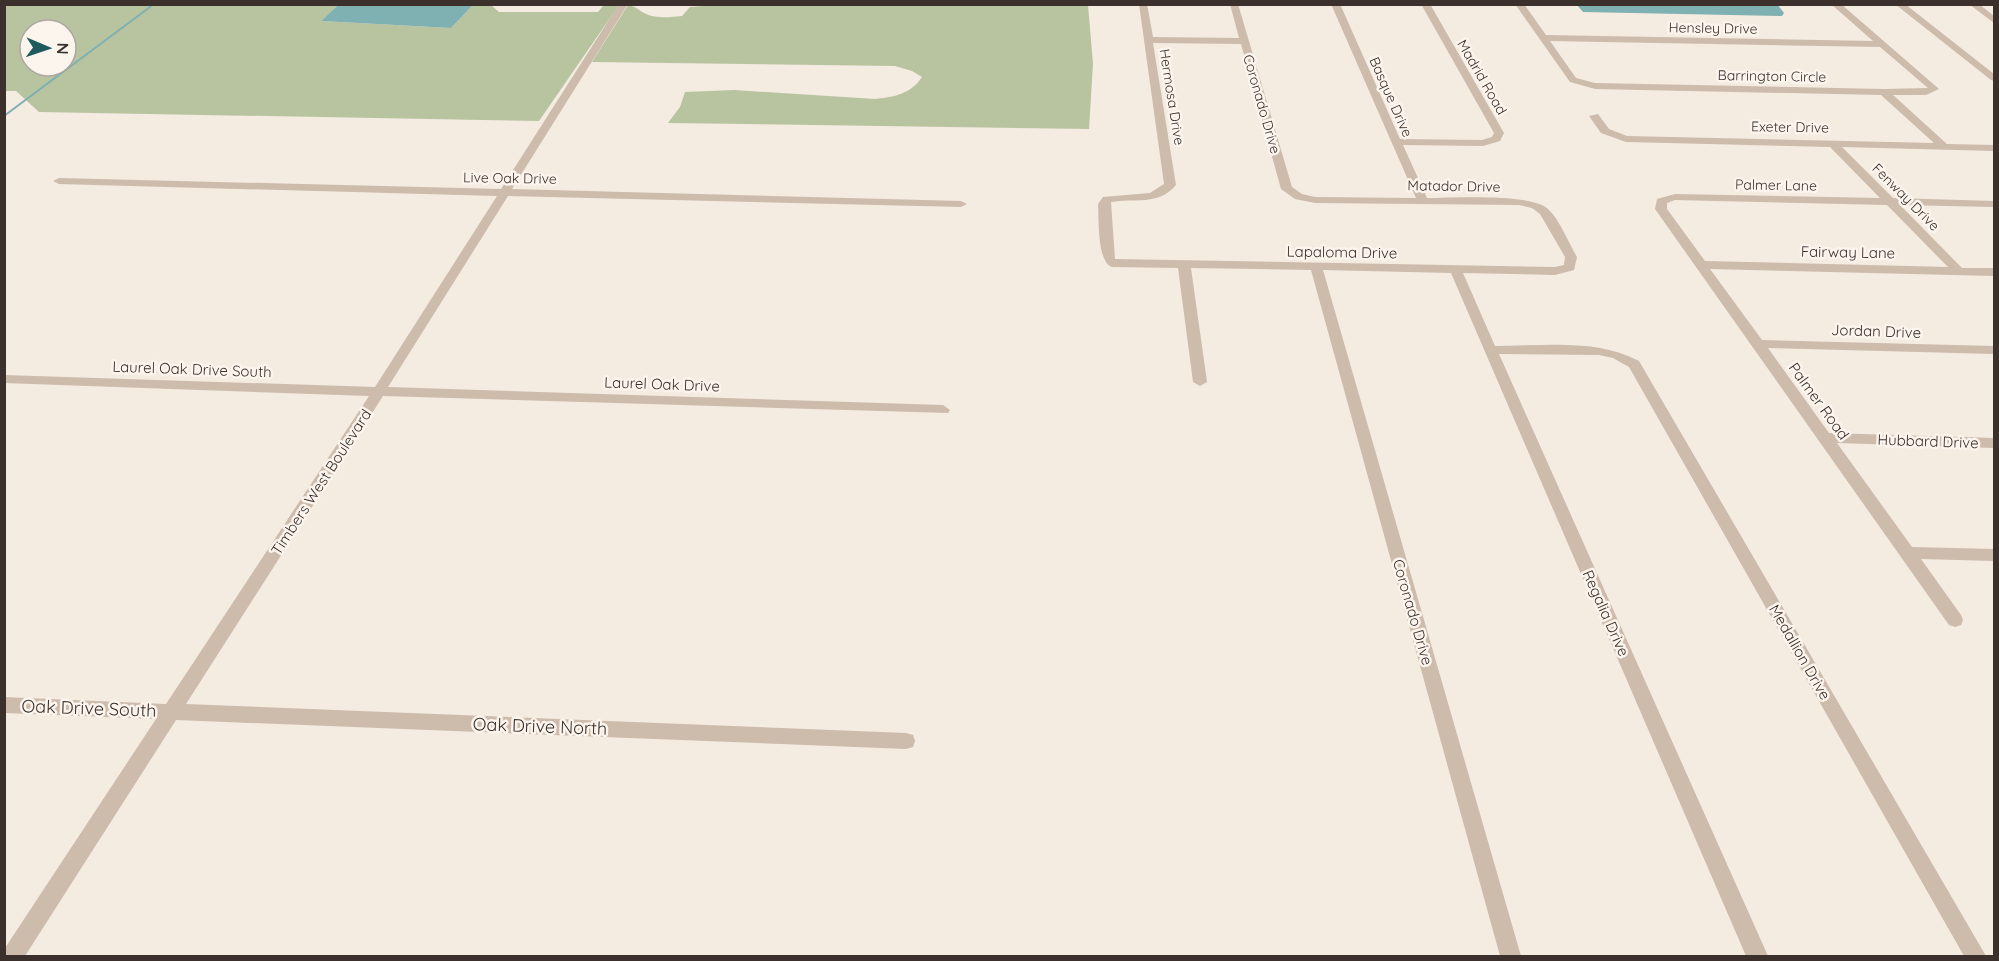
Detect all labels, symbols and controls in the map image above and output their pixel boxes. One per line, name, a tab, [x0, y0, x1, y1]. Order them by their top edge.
north arrow	[18, 18, 78, 78]
street label: Hensley Drive	[1668, 18, 1758, 38]
street label: Madrid Road	[1453, 36, 1511, 118]
text: N	[53, 42, 73, 55]
street label: Hermosa Drive	[1156, 48, 1189, 147]
street label: Coronado Drive	[1239, 52, 1285, 156]
street label: Basque Drive	[1365, 54, 1417, 140]
street label: Barrington Circle	[1717, 66, 1827, 86]
street label: Exeter Drive	[1751, 117, 1829, 137]
street label: Fenway Drive	[1868, 159, 1944, 235]
street label: Live Oak Drive	[463, 168, 557, 188]
street label: Palmer Lane	[1735, 175, 1817, 195]
street label: Matador Drive	[1407, 176, 1501, 196]
street label: Lapaloma Drive	[1287, 242, 1397, 262]
street label: Fairway Lane	[1801, 242, 1895, 262]
street label: Jordan Drive	[1831, 320, 1921, 342]
street label: Laurel Oak Drive South	[112, 357, 272, 381]
street label: Palmer Road	[1785, 359, 1853, 443]
street label: Laurel Oak Drive	[604, 372, 720, 396]
street label: Timbers West Boulevard	[267, 406, 375, 558]
street label: Hubbard Drive	[1877, 430, 1979, 452]
street label: Coronado Drive	[1389, 557, 1437, 667]
street label: Regalia Drive	[1578, 567, 1634, 659]
street label: Medallion Drive	[1765, 601, 1835, 703]
street label: Oak Drive South	[21, 694, 157, 722]
street label: Oak Drive North	[472, 712, 608, 740]

